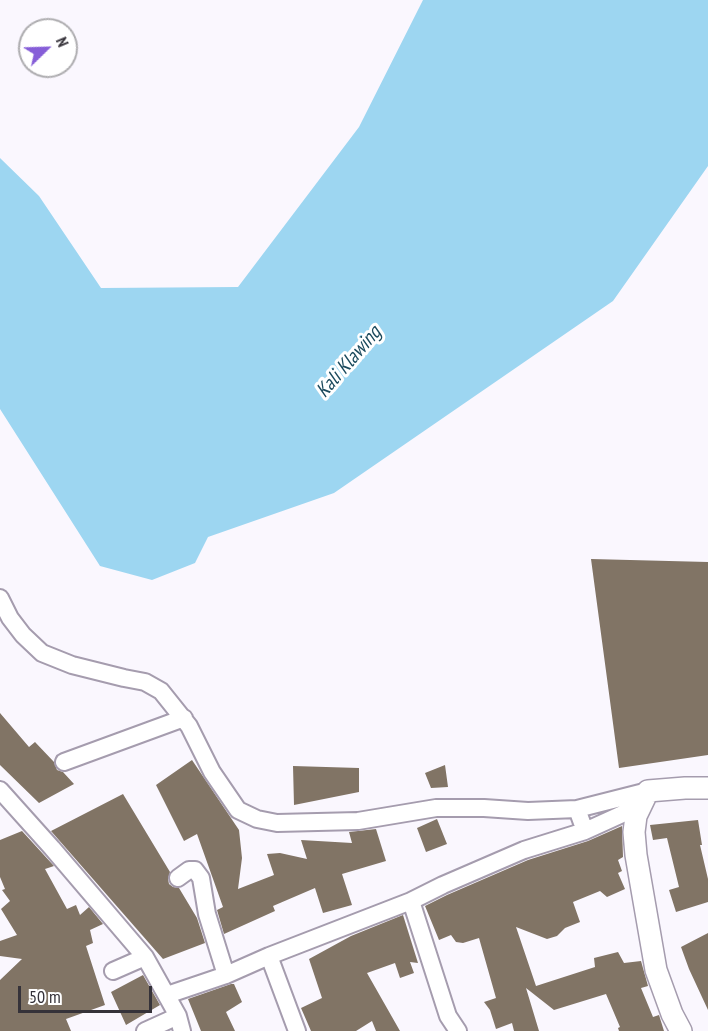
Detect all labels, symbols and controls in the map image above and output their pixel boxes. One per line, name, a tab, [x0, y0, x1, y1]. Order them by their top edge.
north arrow	[18, 18, 78, 78]
text: N	[52, 34, 74, 50]
water label: Kali Klawing	[311, 321, 387, 403]
scale bar	[21, 974, 154, 1012]
text: 50 m	[29, 985, 61, 1008]

